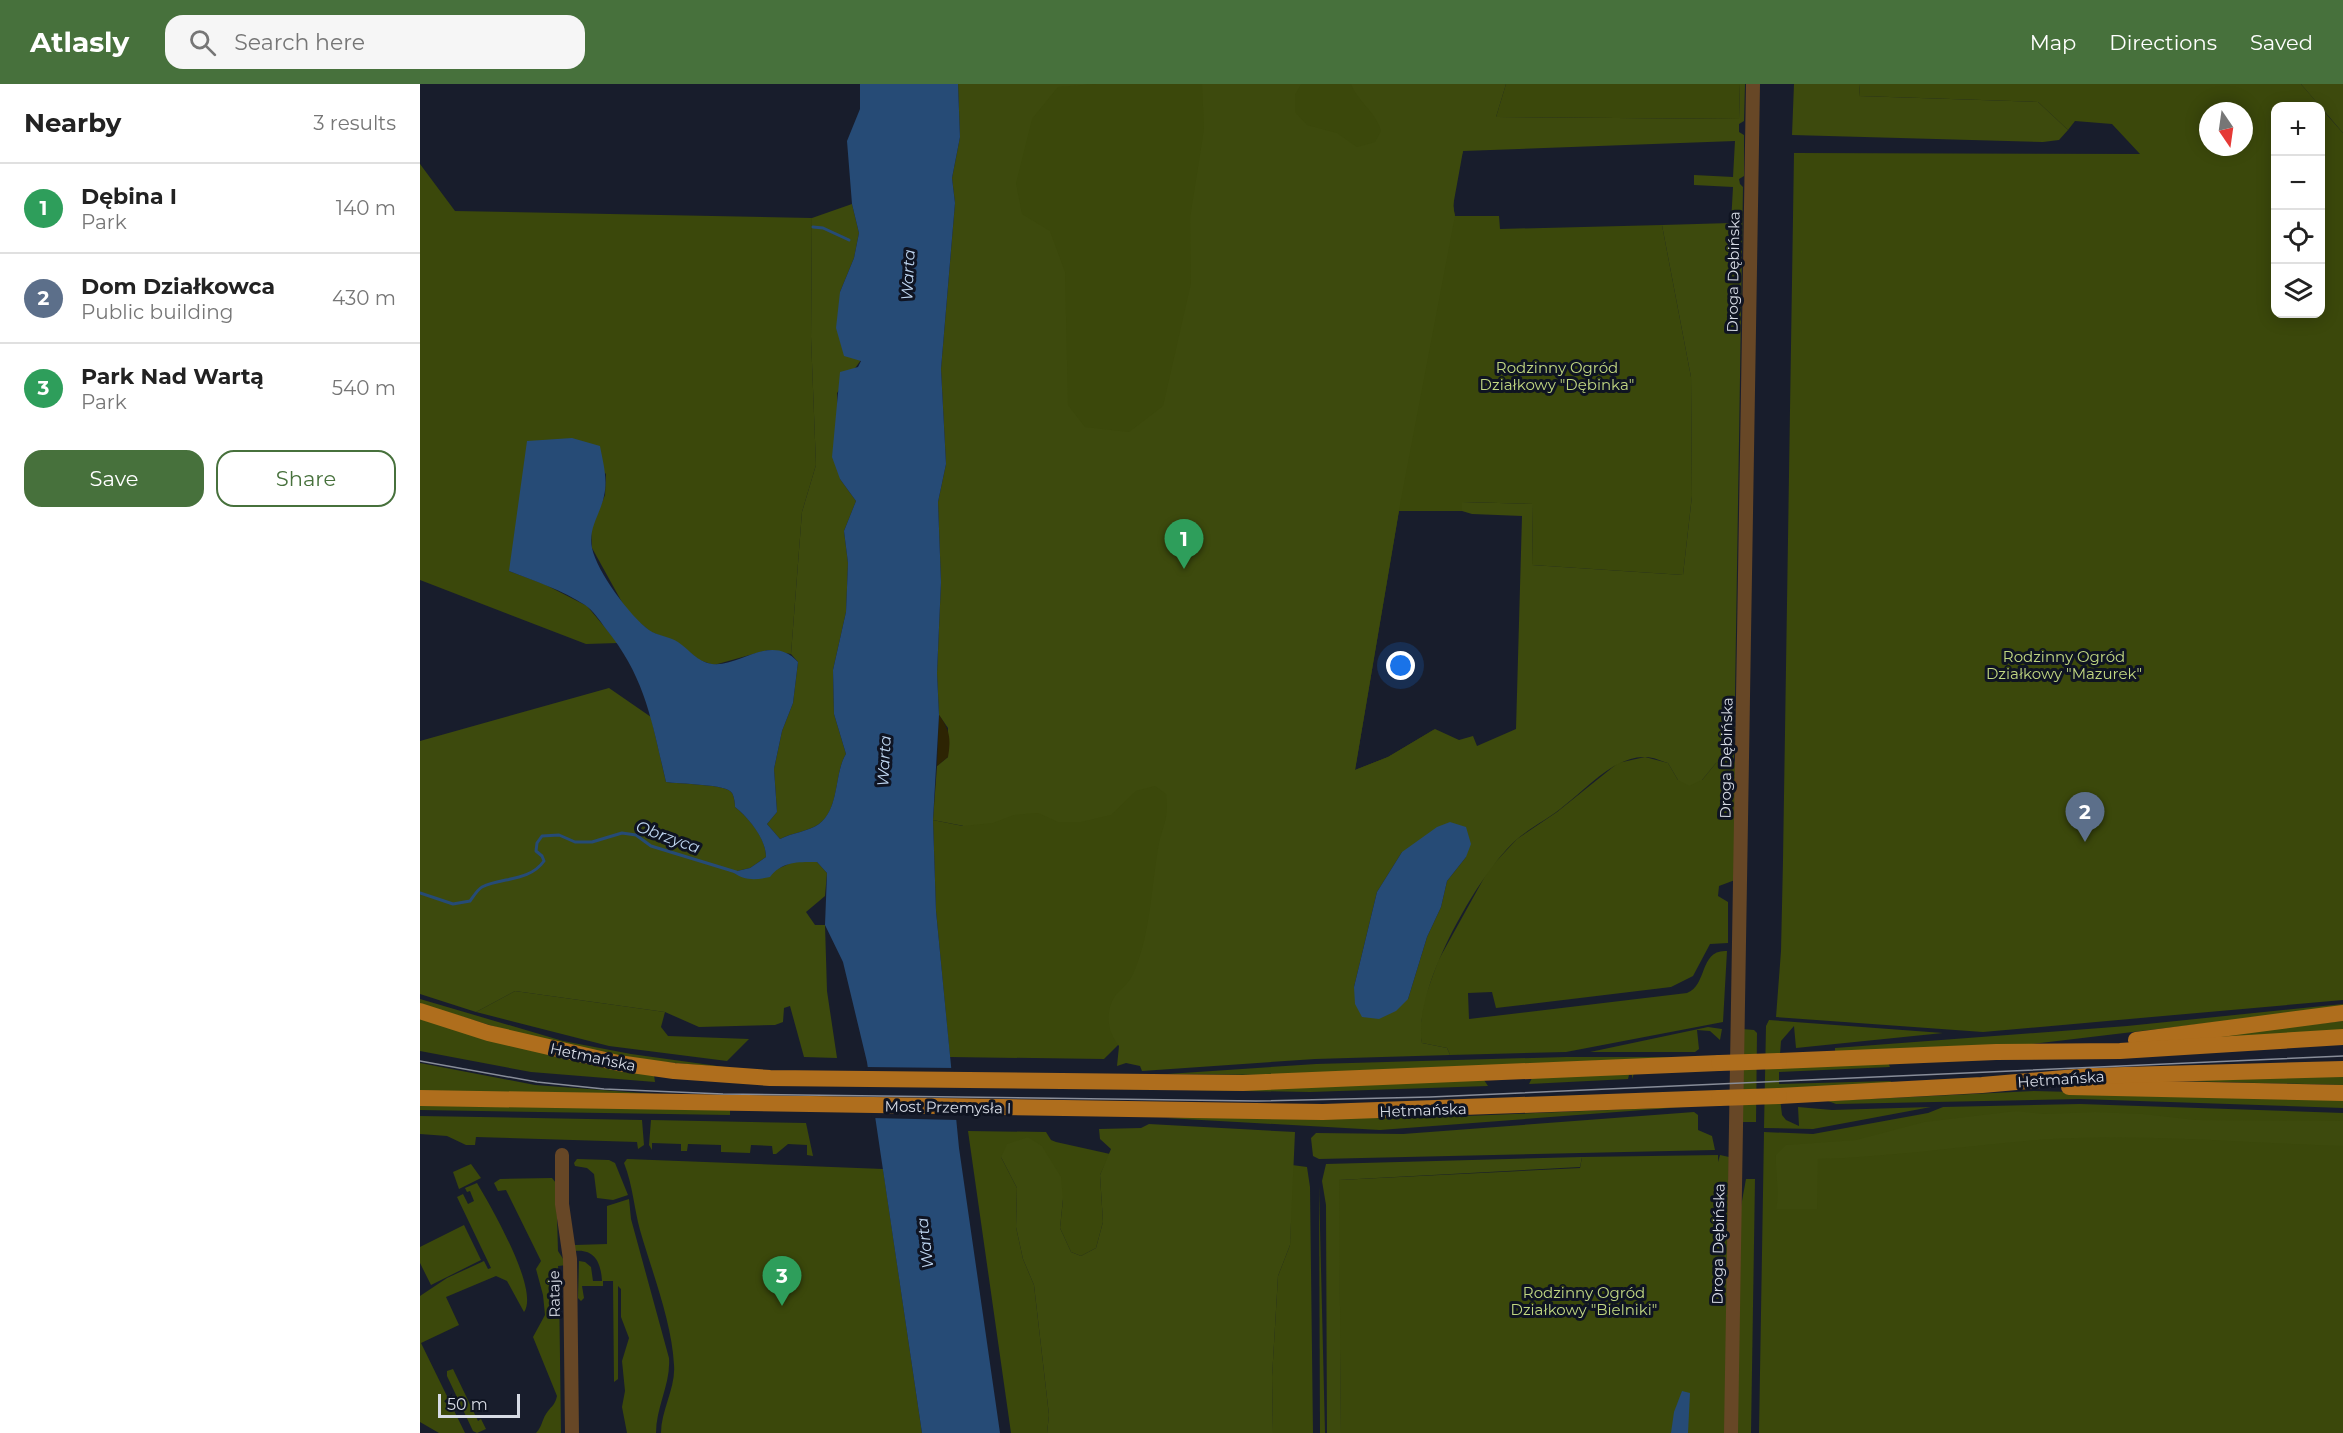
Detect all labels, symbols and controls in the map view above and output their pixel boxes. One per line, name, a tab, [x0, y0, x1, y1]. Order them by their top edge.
search box	[165, 15, 585, 69]
text: Atlasly	[30, 25, 129, 59]
icon: search	[186, 26, 219, 59]
text: Search here	[234, 29, 365, 56]
text: Map	[2030, 30, 2076, 55]
text: Directions	[2109, 30, 2217, 55]
text: Saved	[2250, 30, 2313, 55]
north arrow	[2199, 102, 2253, 156]
map controls	[2271, 102, 2325, 318]
button: +	[2271, 102, 2325, 156]
text: Nearby	[24, 107, 121, 139]
text: 3 results	[313, 111, 396, 135]
button: −	[2271, 156, 2325, 210]
text: Dębina I	[81, 183, 177, 210]
text: 1	[40, 196, 47, 220]
text: 140 m	[336, 196, 396, 220]
text: Park	[81, 210, 127, 234]
button: locate	[2271, 210, 2325, 264]
street label: Droga Dębińska	[1722, 211, 1744, 333]
water label: Warta	[897, 249, 919, 301]
button: layers	[2271, 264, 2325, 318]
text: Dom Działkowca	[81, 273, 275, 300]
text: 2	[38, 286, 49, 310]
text: 430 m	[332, 286, 396, 310]
text: Public building	[81, 300, 234, 324]
park label: Rodzinny Ogród Działkowy "Dębinka"	[1480, 358, 1634, 394]
text: Park Nad Wartą	[81, 363, 264, 390]
text: 3	[38, 376, 49, 400]
text: 540 m	[332, 376, 396, 400]
text: Park	[81, 390, 127, 414]
button: Save	[24, 450, 204, 507]
button: Share	[216, 450, 396, 507]
pin: 1	[1164, 520, 1203, 569]
park label: Rodzinny Ogród Działkowy "Mazurek"	[1986, 647, 2142, 683]
your location	[1386, 651, 1415, 680]
street label: Droga Dębińska	[1715, 697, 1737, 819]
water label: Warta	[873, 735, 895, 787]
pin: 2	[2066, 792, 2104, 842]
water label: Obrzyca	[633, 817, 703, 857]
street label: Hetmańska	[548, 1039, 638, 1075]
street label: Hetmańska	[2017, 1066, 2105, 1092]
street label: Most Przemysła I	[885, 1096, 1011, 1118]
street label: Hetmańska	[1379, 1099, 1467, 1121]
street label: Droga Dębińska	[1707, 1183, 1729, 1305]
water label: Warta	[912, 1216, 938, 1270]
pin: 3	[762, 1256, 802, 1306]
street label: Rataje	[544, 1270, 564, 1318]
park label: Rodzinny Ogród Działkowy "Bielniki"	[1511, 1283, 1657, 1319]
scale bar	[438, 1391, 520, 1418]
text: 50 m	[447, 1395, 488, 1414]

